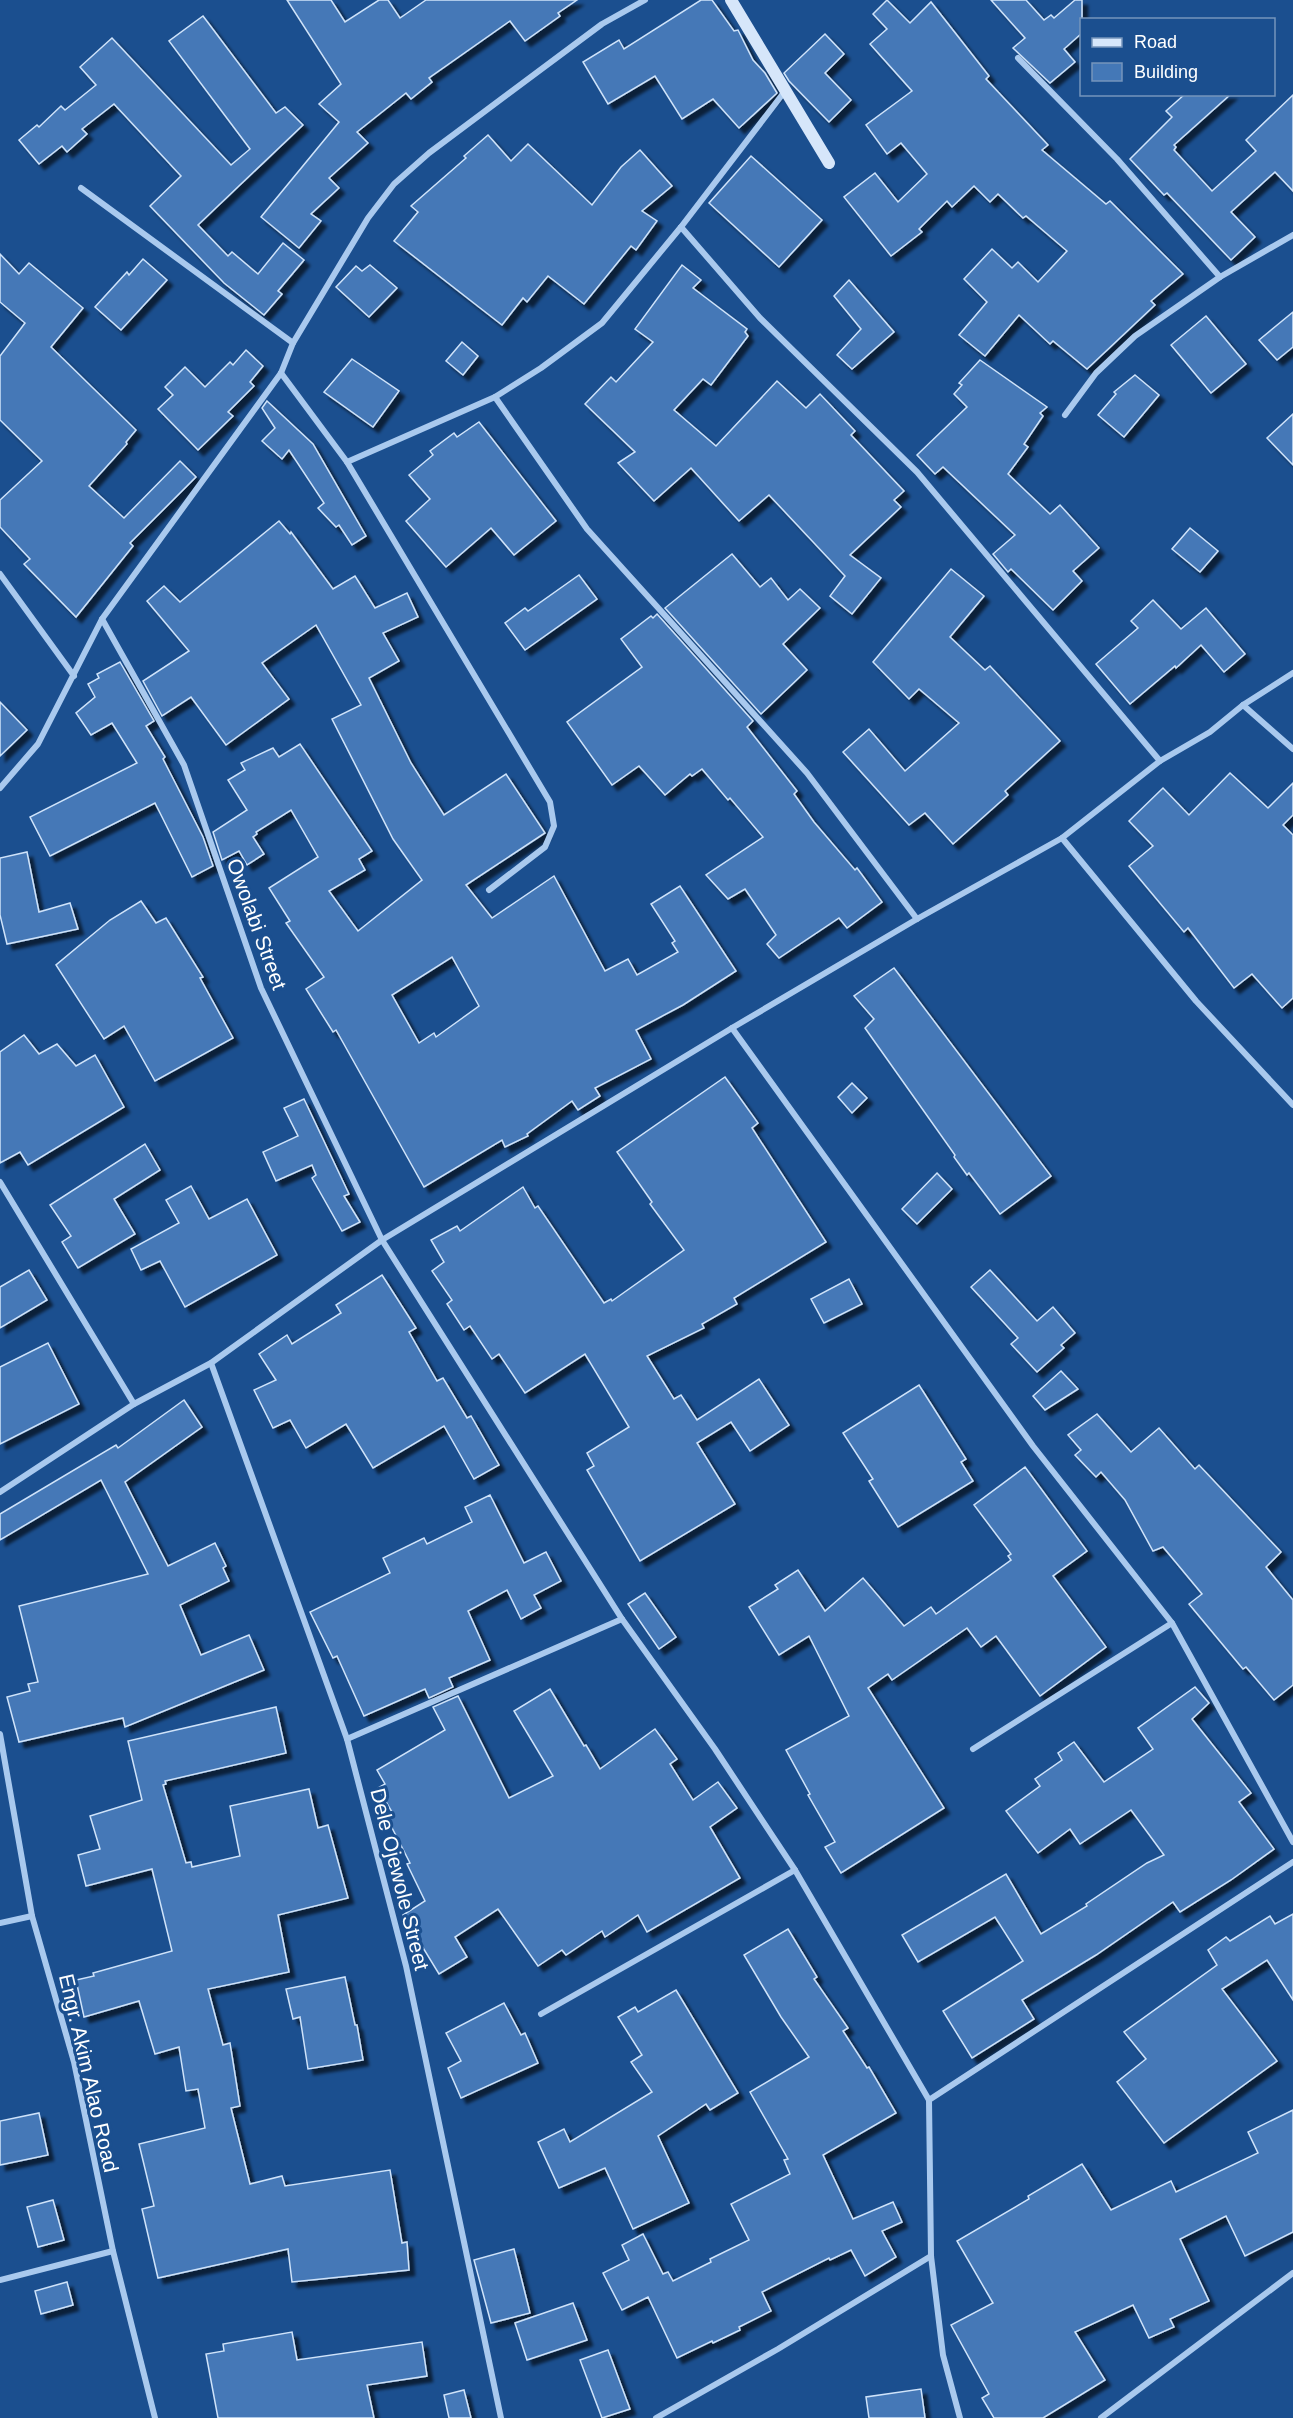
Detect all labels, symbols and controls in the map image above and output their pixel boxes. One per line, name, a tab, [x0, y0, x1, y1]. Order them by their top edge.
legend	[1080, 18, 1275, 96]
text: Road	[1134, 32, 1177, 52]
text: Building	[1134, 62, 1198, 82]
street label: Owolabi Street	[223, 855, 291, 993]
street label: Dele Ojewole Street	[366, 1786, 434, 1973]
street label: Engr. Akim Alao Road	[55, 1971, 123, 2175]

